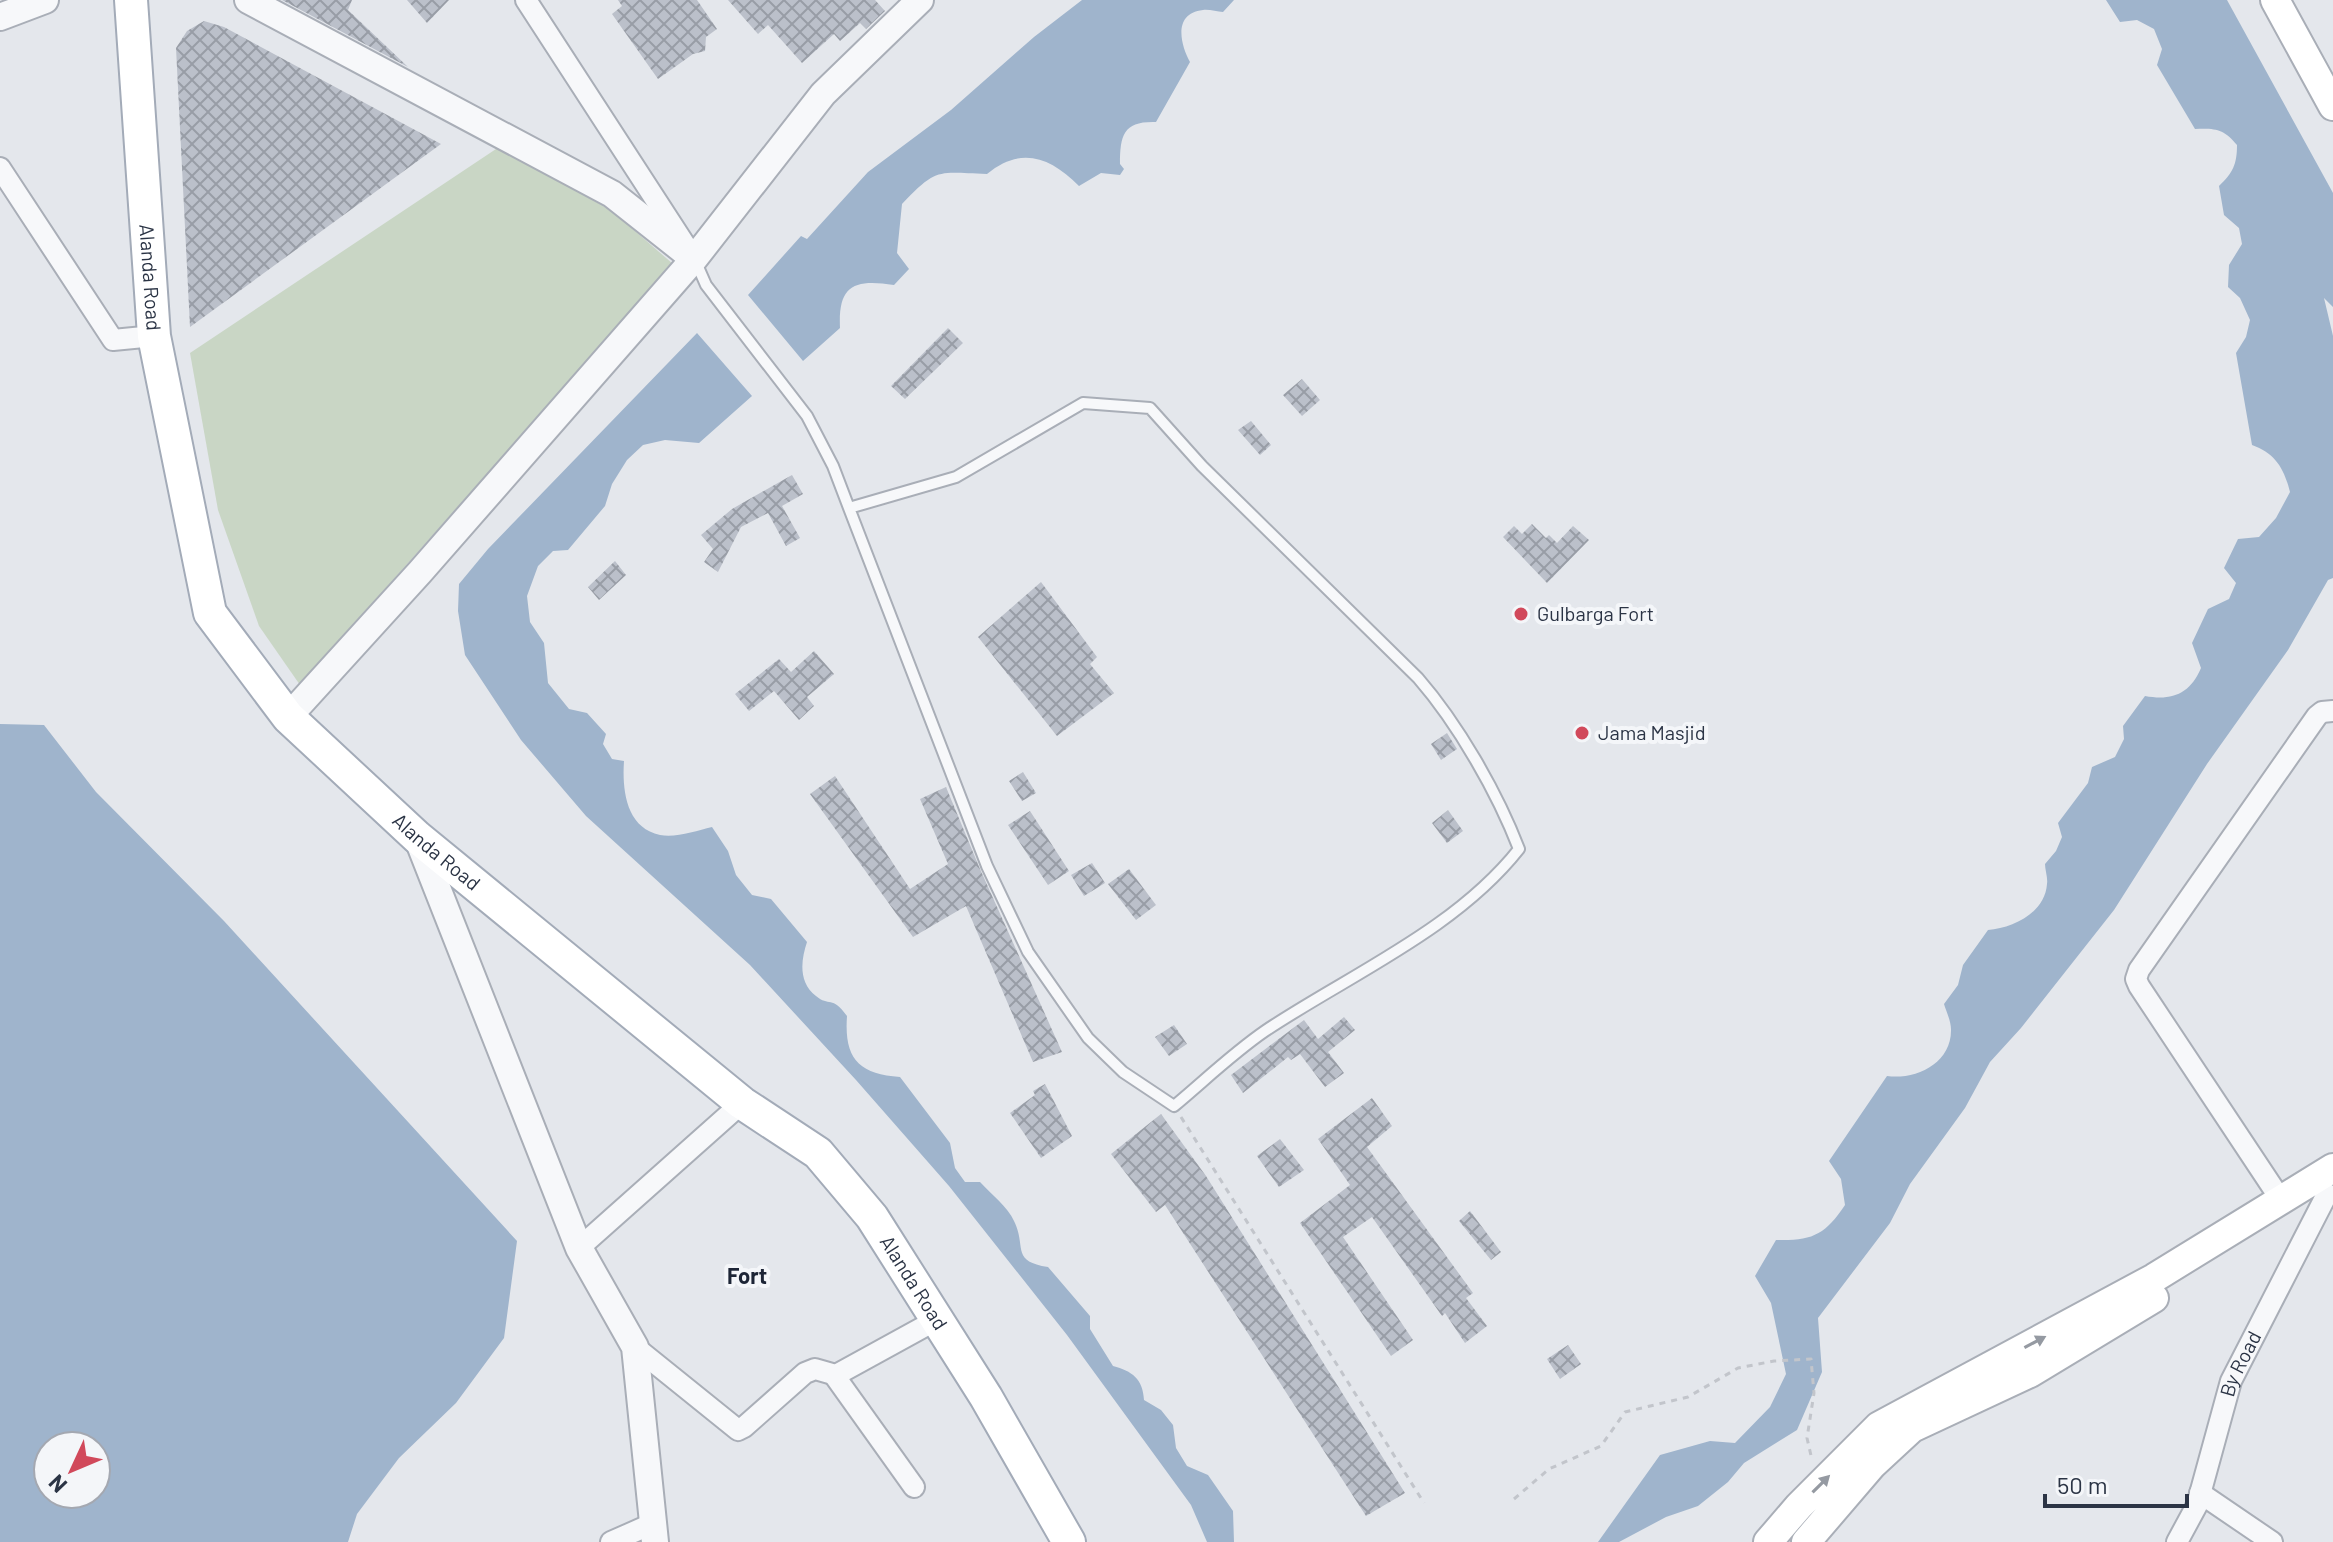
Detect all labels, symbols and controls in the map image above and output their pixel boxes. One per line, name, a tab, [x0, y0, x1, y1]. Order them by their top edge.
street label: Alanda Road	[135, 223, 167, 331]
place label: Gulbarga Fort	[1537, 601, 1654, 625]
marker: Gulbarga Fort	[1512, 605, 1530, 623]
place label: Jama Masjid	[1598, 720, 1706, 744]
marker: Jama Masjid	[1573, 724, 1591, 742]
street label: Alanda Road	[388, 808, 486, 895]
street label: Alanda Road	[876, 1231, 953, 1334]
district label: Fort	[727, 1262, 767, 1288]
street label: By Road	[2214, 1327, 2266, 1399]
one-way arrow	[2024, 1335, 2047, 1349]
north arrow	[32, 1430, 112, 1510]
scale bar	[2045, 1458, 2187, 1508]
text: N	[42, 1470, 71, 1499]
text: 50 m	[2057, 1470, 2108, 1499]
one-way arrow	[1811, 1475, 1830, 1494]

